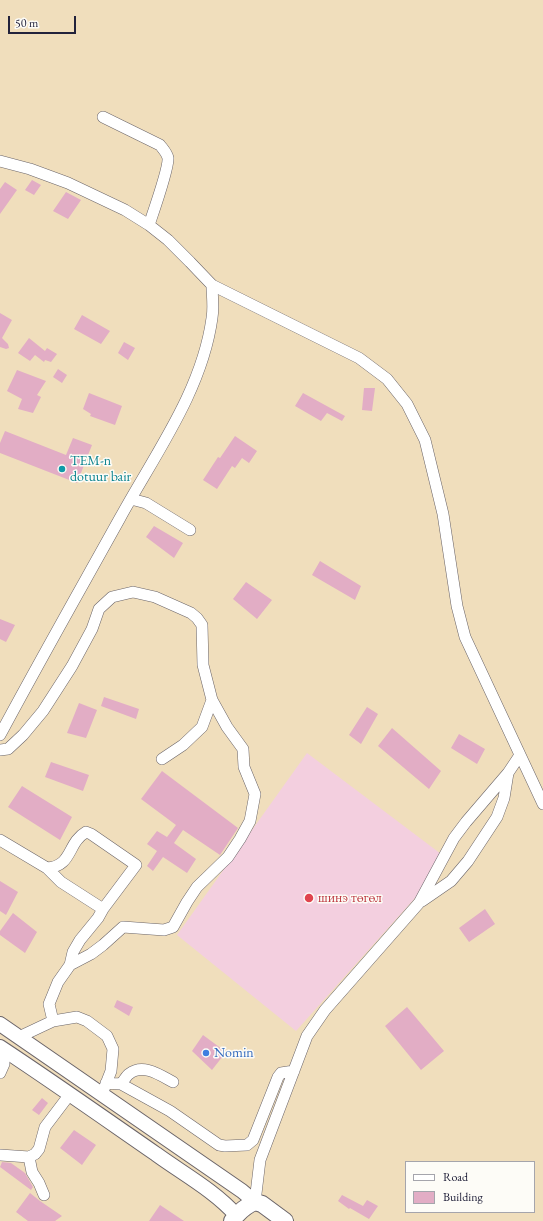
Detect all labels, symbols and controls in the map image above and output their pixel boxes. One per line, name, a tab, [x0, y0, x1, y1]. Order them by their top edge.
scale bar	[10, 8, 78, 34]
text: 50 m	[15, 15, 38, 31]
place label: TEM-n dotuur bair	[70, 453, 131, 486]
marker: TEM-n dotuur bair	[57, 464, 67, 474]
place label: шинэ төгөл	[318, 890, 382, 906]
marker: шинэ төгөл	[303, 892, 315, 904]
place label: Nomin	[214, 1045, 254, 1061]
marker: Nomin	[201, 1048, 211, 1058]
legend	[405, 1161, 535, 1213]
text: Road	[443, 1169, 468, 1185]
text: Building	[443, 1189, 483, 1205]

